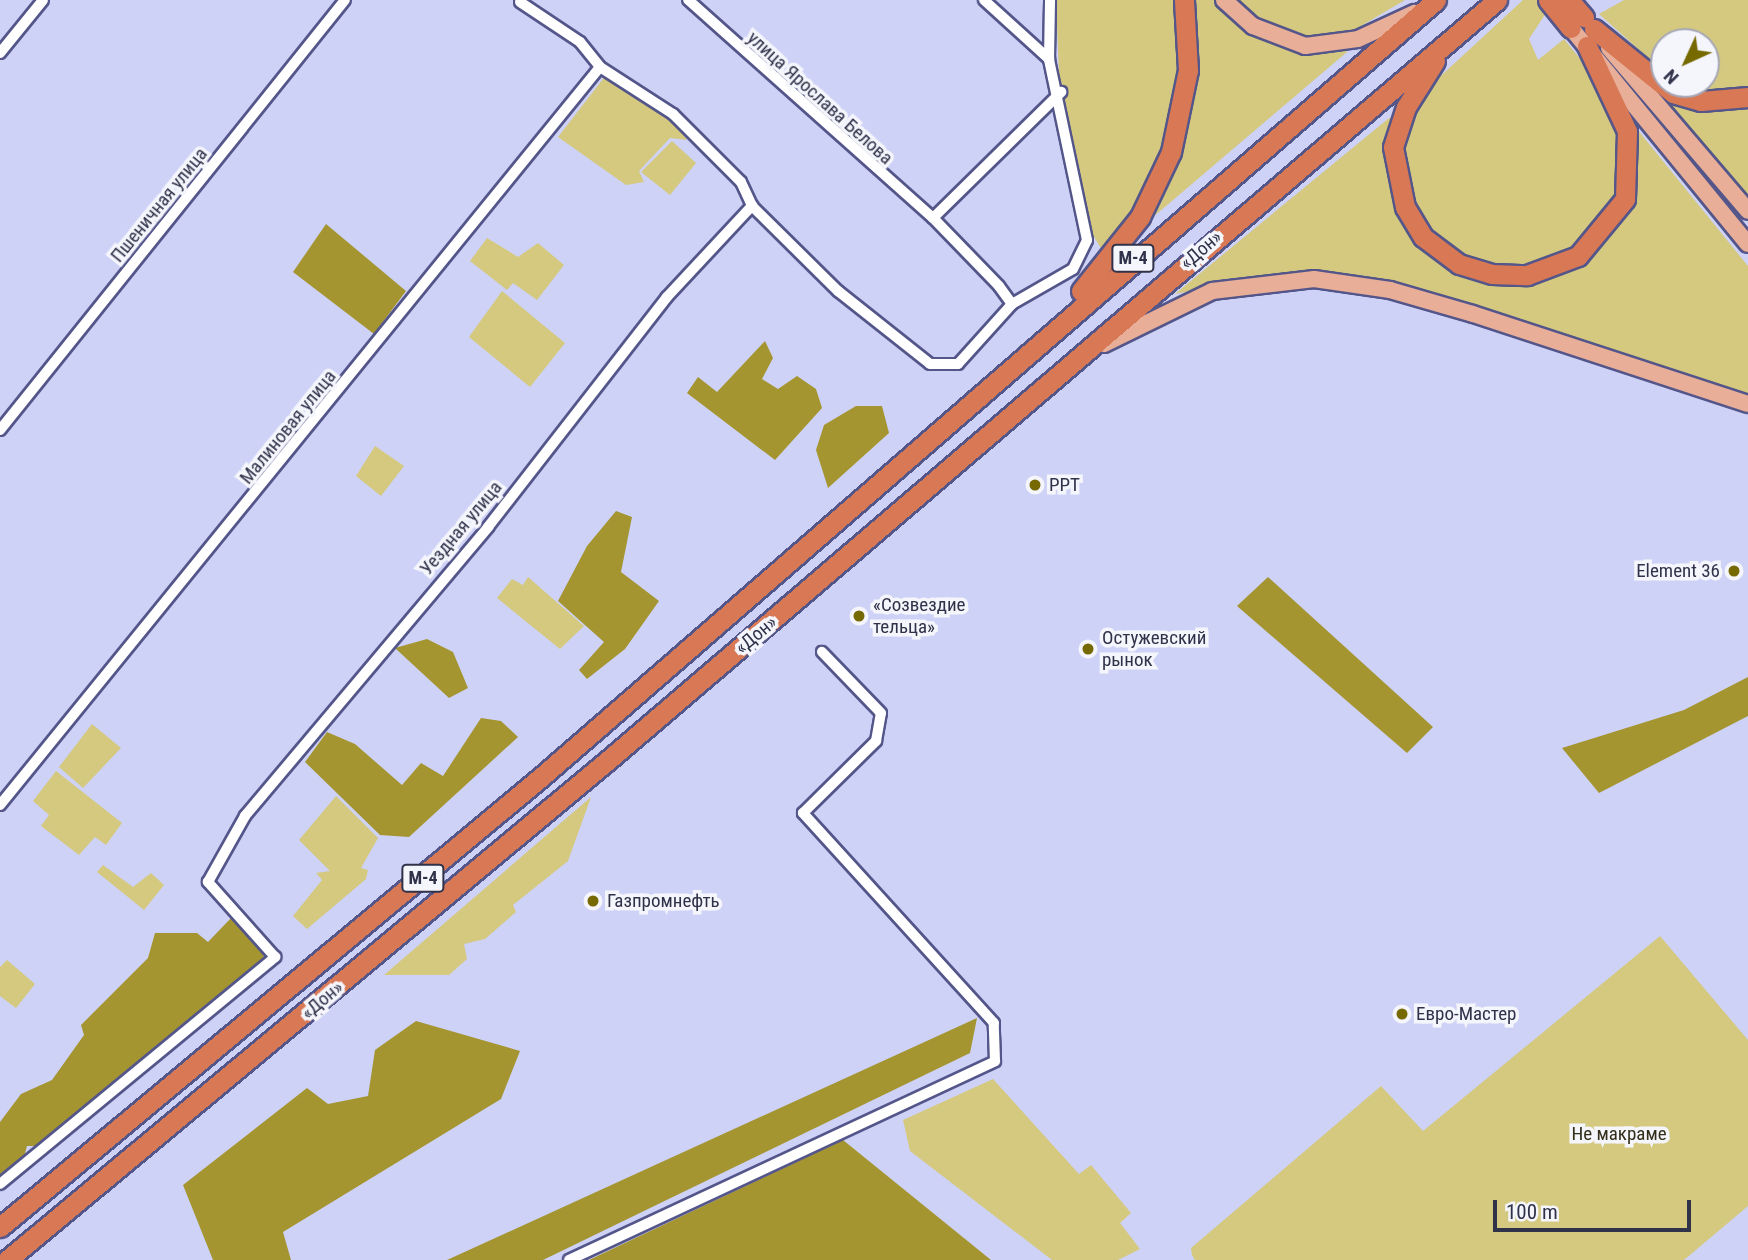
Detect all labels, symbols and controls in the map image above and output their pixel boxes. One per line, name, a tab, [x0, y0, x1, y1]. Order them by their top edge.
street label: улица Ярослава Белова	[743, 27, 897, 169]
north arrow	[1650, 28, 1720, 98]
text: N	[1659, 65, 1683, 89]
street label: Пшеничная улица	[106, 143, 212, 267]
street label: «Дон»	[1176, 226, 1226, 274]
road number: М-4	[1110, 244, 1156, 272]
street label: Малиновая улица	[235, 365, 341, 489]
place label: РРТ	[1049, 474, 1080, 496]
street label: Уездная улица	[415, 476, 507, 580]
marker: РРТ	[1027, 477, 1043, 493]
place label: Element 36	[1636, 560, 1720, 582]
marker: Element 36	[1726, 563, 1742, 579]
place label: «Созвездие тельца»	[873, 594, 965, 638]
marker: «Созвездие тельца»	[851, 608, 867, 624]
street label: «Дон»	[730, 611, 782, 659]
place label: Остужевский рынок	[1102, 627, 1206, 671]
marker: Остужевский рынок	[1080, 641, 1096, 657]
road number: М-4	[400, 864, 446, 892]
place label: Газпромнефть	[607, 890, 720, 912]
marker: Газпромнефть	[585, 893, 601, 909]
street label: «Дон»	[296, 976, 348, 1024]
place label: Евро-Мастер	[1416, 1003, 1516, 1025]
marker: Евро-Мастер	[1394, 1006, 1410, 1022]
park label: Не макраме	[1571, 1123, 1667, 1145]
scale bar	[1496, 1186, 1694, 1230]
text: 100 m	[1506, 1200, 1558, 1224]

